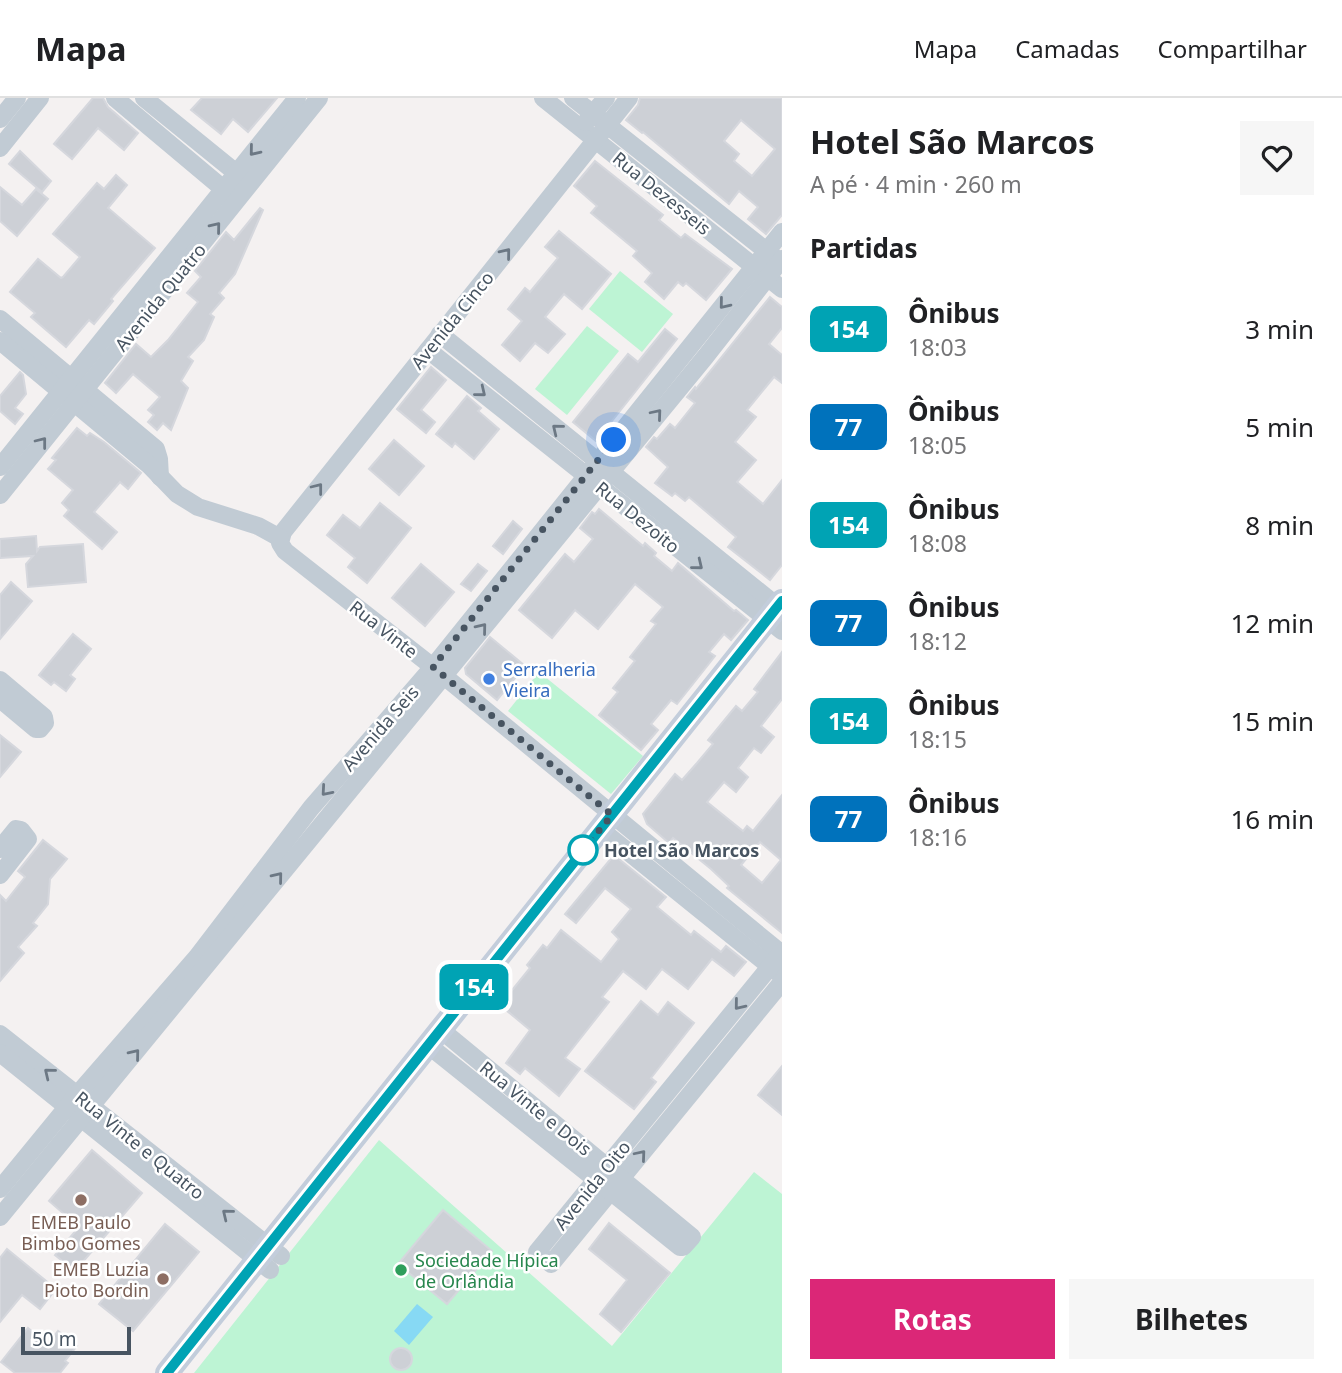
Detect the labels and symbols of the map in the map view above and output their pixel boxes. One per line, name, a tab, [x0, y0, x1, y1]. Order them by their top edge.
one-way arrow	[249, 143, 262, 155]
street label: Rua Dezesseis	[608, 146, 716, 240]
one-way arrow	[208, 222, 220, 235]
street label: Avenida Quatro	[109, 238, 211, 356]
one-way arrow	[497, 248, 510, 260]
street label: Avenida Cinco	[405, 266, 499, 374]
one-way arrow	[720, 295, 732, 308]
one-way arrow	[474, 384, 486, 397]
one-way arrow	[649, 410, 661, 423]
your location	[596, 422, 631, 457]
one-way arrow	[552, 425, 565, 437]
one-way arrow	[34, 437, 47, 449]
street label: Rua Dezoito	[591, 476, 685, 558]
one-way arrow	[310, 483, 322, 496]
one-way arrow	[690, 556, 702, 569]
street label: Rua Vinte	[345, 595, 423, 663]
one-way arrow	[474, 624, 486, 637]
place label: Serralheria Vieira	[503, 657, 596, 702]
marker: Serralheria Vieira	[481, 671, 497, 687]
street label: Avenida Seis	[336, 680, 424, 776]
one-way arrow	[322, 783, 334, 796]
marker: Hotel São Marcos	[568, 835, 598, 865]
place label: Hotel São Marcos	[604, 838, 759, 862]
one-way arrow	[270, 873, 283, 885]
line badge: 154	[434, 964, 514, 1010]
one-way arrow	[734, 997, 747, 1009]
one-way arrow	[126, 1049, 139, 1061]
street label: Rua Vinte e Dois	[475, 1056, 597, 1160]
one-way arrow	[44, 1068, 57, 1081]
street label: Rua Vinte e Quatro	[70, 1085, 210, 1205]
street label: Avenida Oito	[549, 1135, 635, 1235]
one-way arrow	[633, 1150, 645, 1163]
marker: EMEB Paulo Bimbo Gomes	[73, 1192, 89, 1208]
place label: EMEB Paulo Bimbo Gomes	[21, 1210, 141, 1255]
one-way arrow	[222, 1210, 234, 1223]
place label: Sociedade Hípica de Orlândia	[415, 1248, 559, 1293]
place label: EMEB Luzia Pioto Bordin	[44, 1257, 149, 1302]
marker: Sociedade Hípica de Orlândia	[393, 1262, 409, 1278]
marker: EMEB Luzia Pioto Bordin	[155, 1271, 171, 1287]
scale bar	[21, 1324, 131, 1356]

